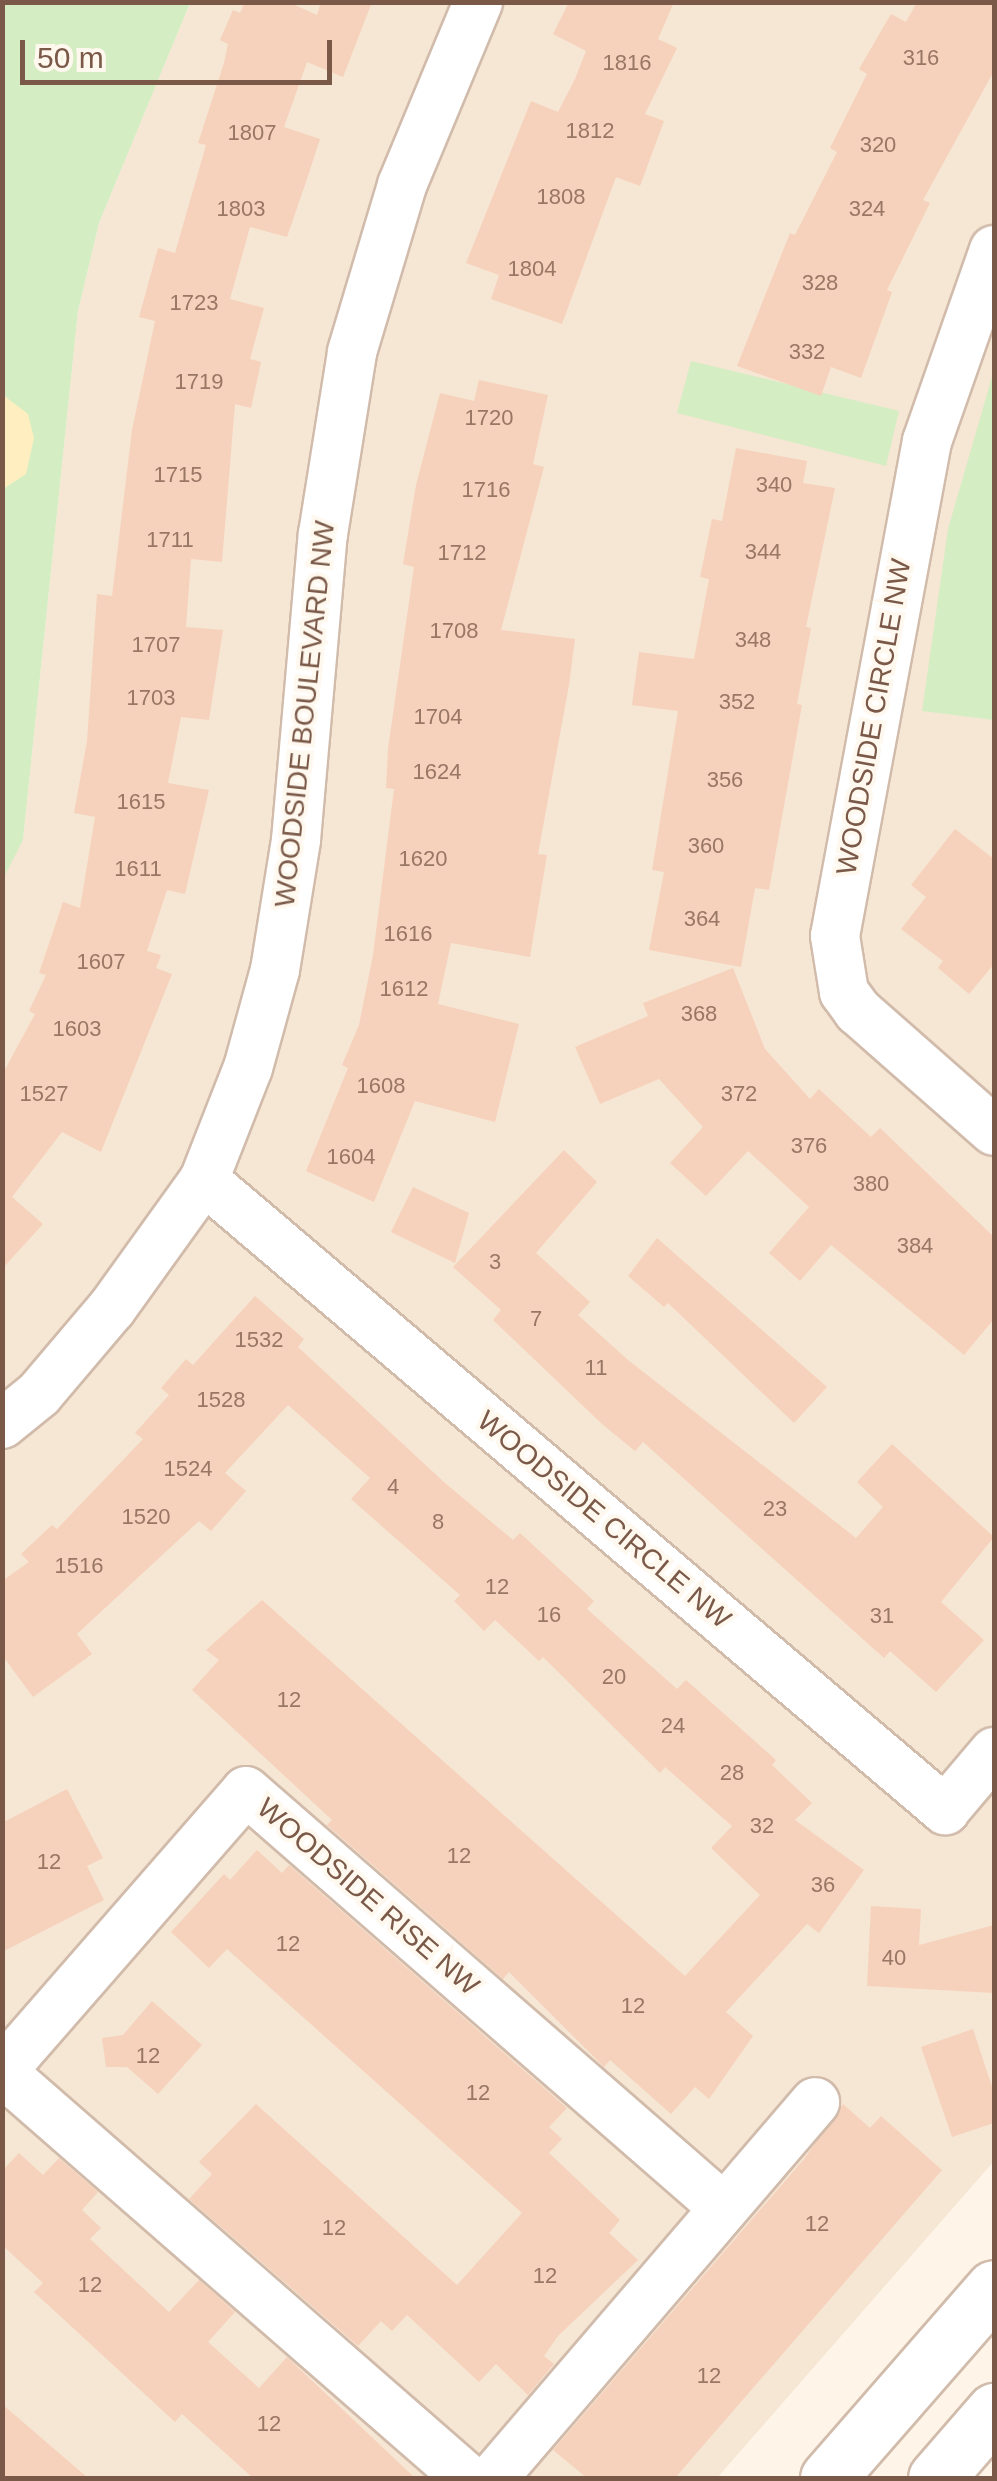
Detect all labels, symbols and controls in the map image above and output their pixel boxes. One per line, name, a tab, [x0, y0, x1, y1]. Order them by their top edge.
scale bar	[25, 20, 338, 82]
text: 50 m	[37, 41, 104, 74]
house number: 316	[903, 45, 939, 71]
house number: 1816	[603, 50, 651, 76]
house number: 1812	[566, 118, 614, 144]
house number: 1807	[228, 120, 276, 146]
house number: 320	[860, 132, 896, 158]
house number: 1808	[537, 184, 585, 210]
house number: 1803	[217, 196, 265, 222]
house number: 324	[849, 196, 885, 222]
house number: 1804	[508, 256, 556, 282]
house number: 328	[802, 270, 838, 296]
house number: 1723	[170, 290, 218, 316]
house number: 332	[789, 339, 825, 365]
house number: 1719	[175, 369, 223, 395]
house number: 1720	[465, 405, 513, 431]
house number: 1715	[154, 462, 202, 488]
house number: 340	[756, 472, 792, 498]
house number: 1716	[462, 477, 510, 503]
street label: WOODSIDE BOULEVARD NW	[268, 519, 342, 909]
house number: 1711	[146, 527, 194, 553]
house number: 344	[745, 539, 781, 565]
house number: 1712	[438, 540, 486, 566]
street label: WOODSIDE CIRCLE NW	[830, 556, 918, 878]
house number: 1708	[430, 618, 478, 644]
house number: 348	[735, 627, 771, 653]
house number: 1707	[132, 632, 180, 658]
house number: 1703	[127, 685, 175, 711]
house number: 352	[719, 689, 755, 715]
house number: 1704	[414, 704, 462, 730]
house number: 1624	[413, 759, 461, 785]
house number: 356	[707, 767, 743, 793]
house number: 1615	[117, 789, 165, 815]
house number: 360	[688, 833, 724, 859]
house number: 1620	[399, 846, 447, 872]
house number: 1611	[114, 856, 162, 882]
house number: 364	[684, 906, 720, 932]
house number: 1616	[384, 921, 432, 947]
house number: 1607	[77, 949, 125, 975]
house number: 1612	[380, 976, 428, 1002]
house number: 368	[681, 1001, 717, 1027]
house number: 1603	[53, 1016, 101, 1042]
house number: 1608	[357, 1073, 405, 1099]
house number: 1527	[20, 1081, 68, 1107]
house number: 372	[721, 1081, 757, 1107]
house number: 376	[791, 1133, 827, 1159]
house number: 1604	[327, 1144, 375, 1170]
house number: 380	[853, 1171, 889, 1197]
house number: 384	[897, 1233, 933, 1259]
house number: 3	[489, 1249, 501, 1275]
house number: 7	[530, 1306, 542, 1332]
house number: 1532	[235, 1327, 283, 1353]
house number: 11	[585, 1355, 607, 1381]
house number: 1528	[197, 1387, 245, 1413]
street label: WOODSIDE CIRCLE NW	[470, 1404, 738, 1636]
house number: 1524	[164, 1456, 212, 1482]
house number: 4	[387, 1474, 399, 1500]
house number: 23	[763, 1496, 787, 1522]
house number: 1520	[122, 1504, 170, 1530]
house number: 8	[432, 1509, 444, 1535]
house number: 1516	[55, 1553, 103, 1579]
house number: 12	[485, 1574, 509, 1600]
house number: 16	[537, 1602, 561, 1628]
house number: 31	[870, 1603, 894, 1629]
house number: 20	[602, 1664, 626, 1690]
house number: 12	[277, 1687, 301, 1713]
house number: 24	[661, 1713, 685, 1739]
house number: 28	[720, 1760, 744, 1786]
street label: WOODSIDE RISE NW	[250, 1791, 486, 2003]
house number: 32	[750, 1813, 774, 1839]
house number: 12	[447, 1843, 471, 1869]
house number: 12	[37, 1849, 61, 1875]
house number: 36	[811, 1872, 835, 1898]
house number: 12	[276, 1931, 300, 1957]
house number: 40	[882, 1945, 906, 1971]
house number: 12	[621, 1993, 645, 2019]
house number: 12	[136, 2043, 160, 2069]
house number: 12	[466, 2080, 490, 2106]
house number: 12	[805, 2211, 829, 2237]
house number: 12	[322, 2215, 346, 2241]
house number: 12	[533, 2263, 557, 2289]
house number: 12	[78, 2272, 102, 2298]
house number: 12	[697, 2363, 721, 2389]
house number: 12	[257, 2411, 281, 2437]

